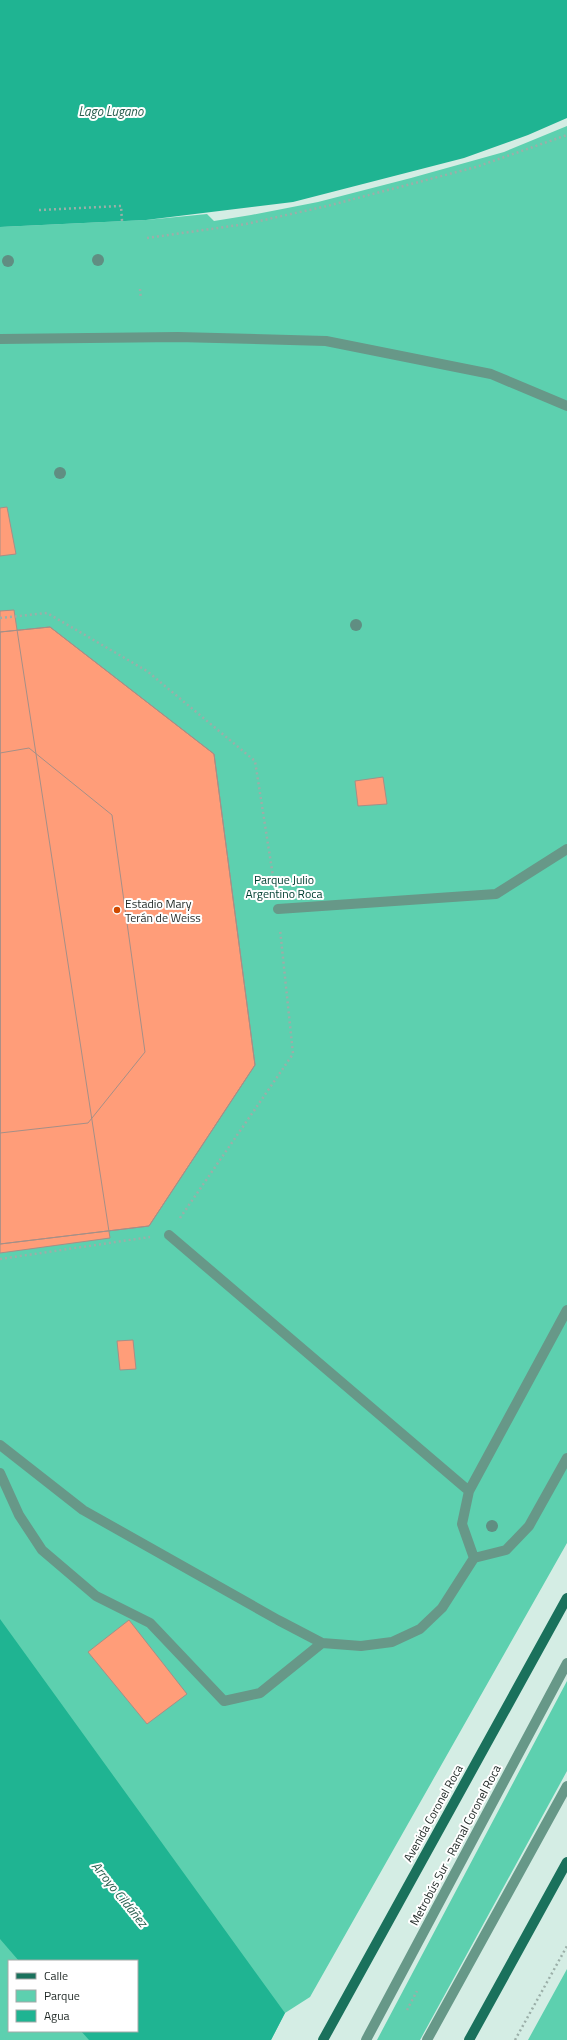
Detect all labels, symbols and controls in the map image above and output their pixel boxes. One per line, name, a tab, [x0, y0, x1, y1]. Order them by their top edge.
water label: Lago Lugano	[79, 101, 144, 121]
park label: Parque Julio Argentino Roca	[246, 870, 322, 903]
place label: Estadio Mary Terán de Weiss	[125, 894, 201, 927]
marker: Estadio Mary Terán de Weiss	[112, 905, 122, 915]
street label: Avenida Coronel Roca	[398, 1761, 468, 1865]
street label: Metrobús Sur - Ramal Coronel Roca	[404, 1761, 506, 1929]
water label: Arroyo Cildáñez	[87, 1857, 154, 1932]
legend	[8, 1960, 138, 2032]
text: Calle	[44, 1966, 68, 1985]
text: Parque	[44, 1986, 80, 2005]
text: Agua	[44, 2006, 70, 2025]

